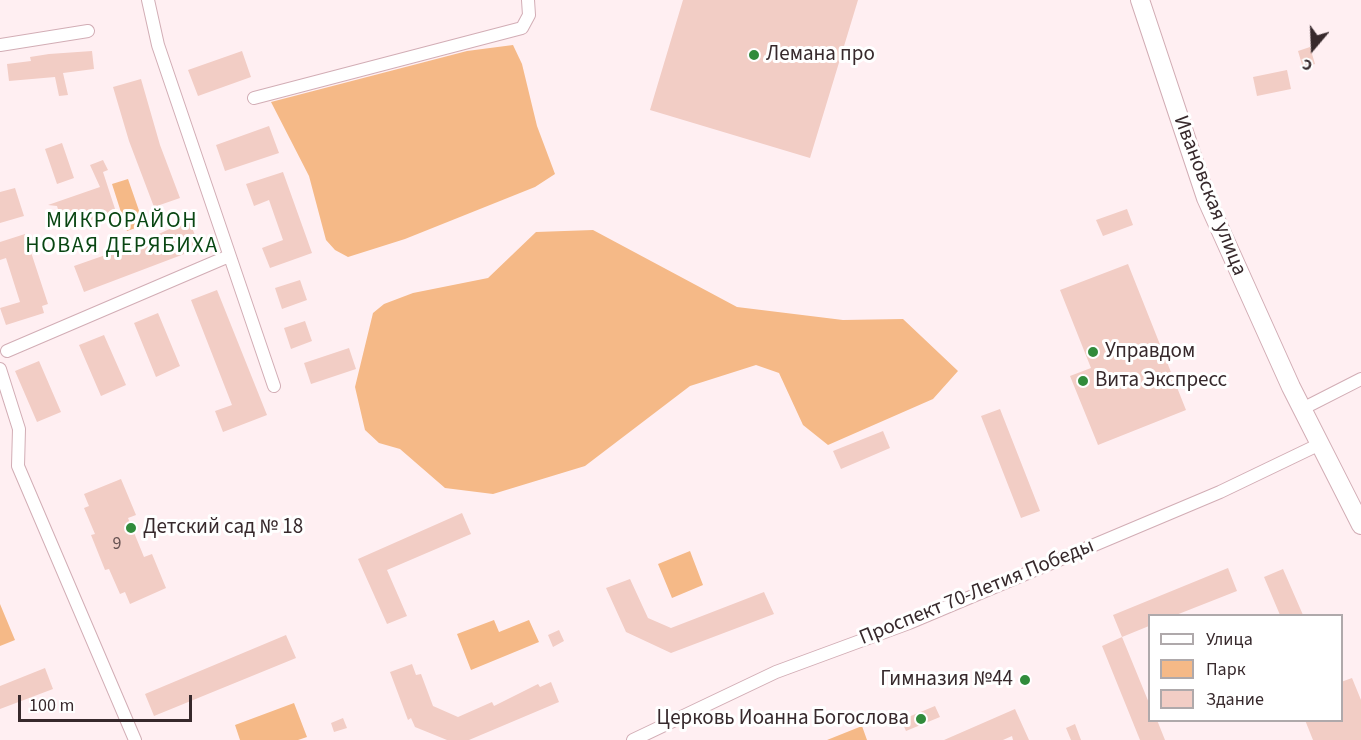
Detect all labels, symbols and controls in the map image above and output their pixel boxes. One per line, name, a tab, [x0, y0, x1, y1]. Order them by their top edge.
north arrow	[1283, 18, 1343, 78]
place label: Лемана про	[766, 42, 875, 68]
marker: Лемана про	[747, 48, 761, 62]
text: С	[1299, 53, 1315, 77]
street label: Ивановская улица	[1167, 112, 1251, 280]
district label: МИКРОРАЙОН НОВАЯ ДЕРЯБИХА	[25, 209, 219, 260]
place label: Управдом	[1105, 339, 1195, 365]
marker: Управдом	[1086, 345, 1100, 359]
place label: Вита Экспресс	[1095, 368, 1227, 394]
marker: Вита Экспресс	[1076, 374, 1090, 388]
place label: Детский сад № 18	[143, 515, 303, 541]
marker: Детский сад № 18	[124, 521, 138, 535]
house number: 9	[113, 534, 121, 556]
street label: Проспект 70-Летия Победы	[856, 534, 1098, 652]
legend	[1148, 614, 1343, 722]
text: Улица	[1206, 627, 1253, 652]
text: Парк	[1206, 657, 1246, 682]
place label: Гимназия №44	[880, 667, 1013, 693]
marker: Гимназия №44	[1018, 673, 1032, 687]
scale bar	[21, 683, 195, 721]
text: Здание	[1206, 687, 1264, 712]
text: 100 m	[29, 693, 74, 718]
place label: Церковь Иоанна Богослова	[657, 706, 909, 732]
marker: Церковь Иоанна Богослова	[914, 712, 928, 726]

